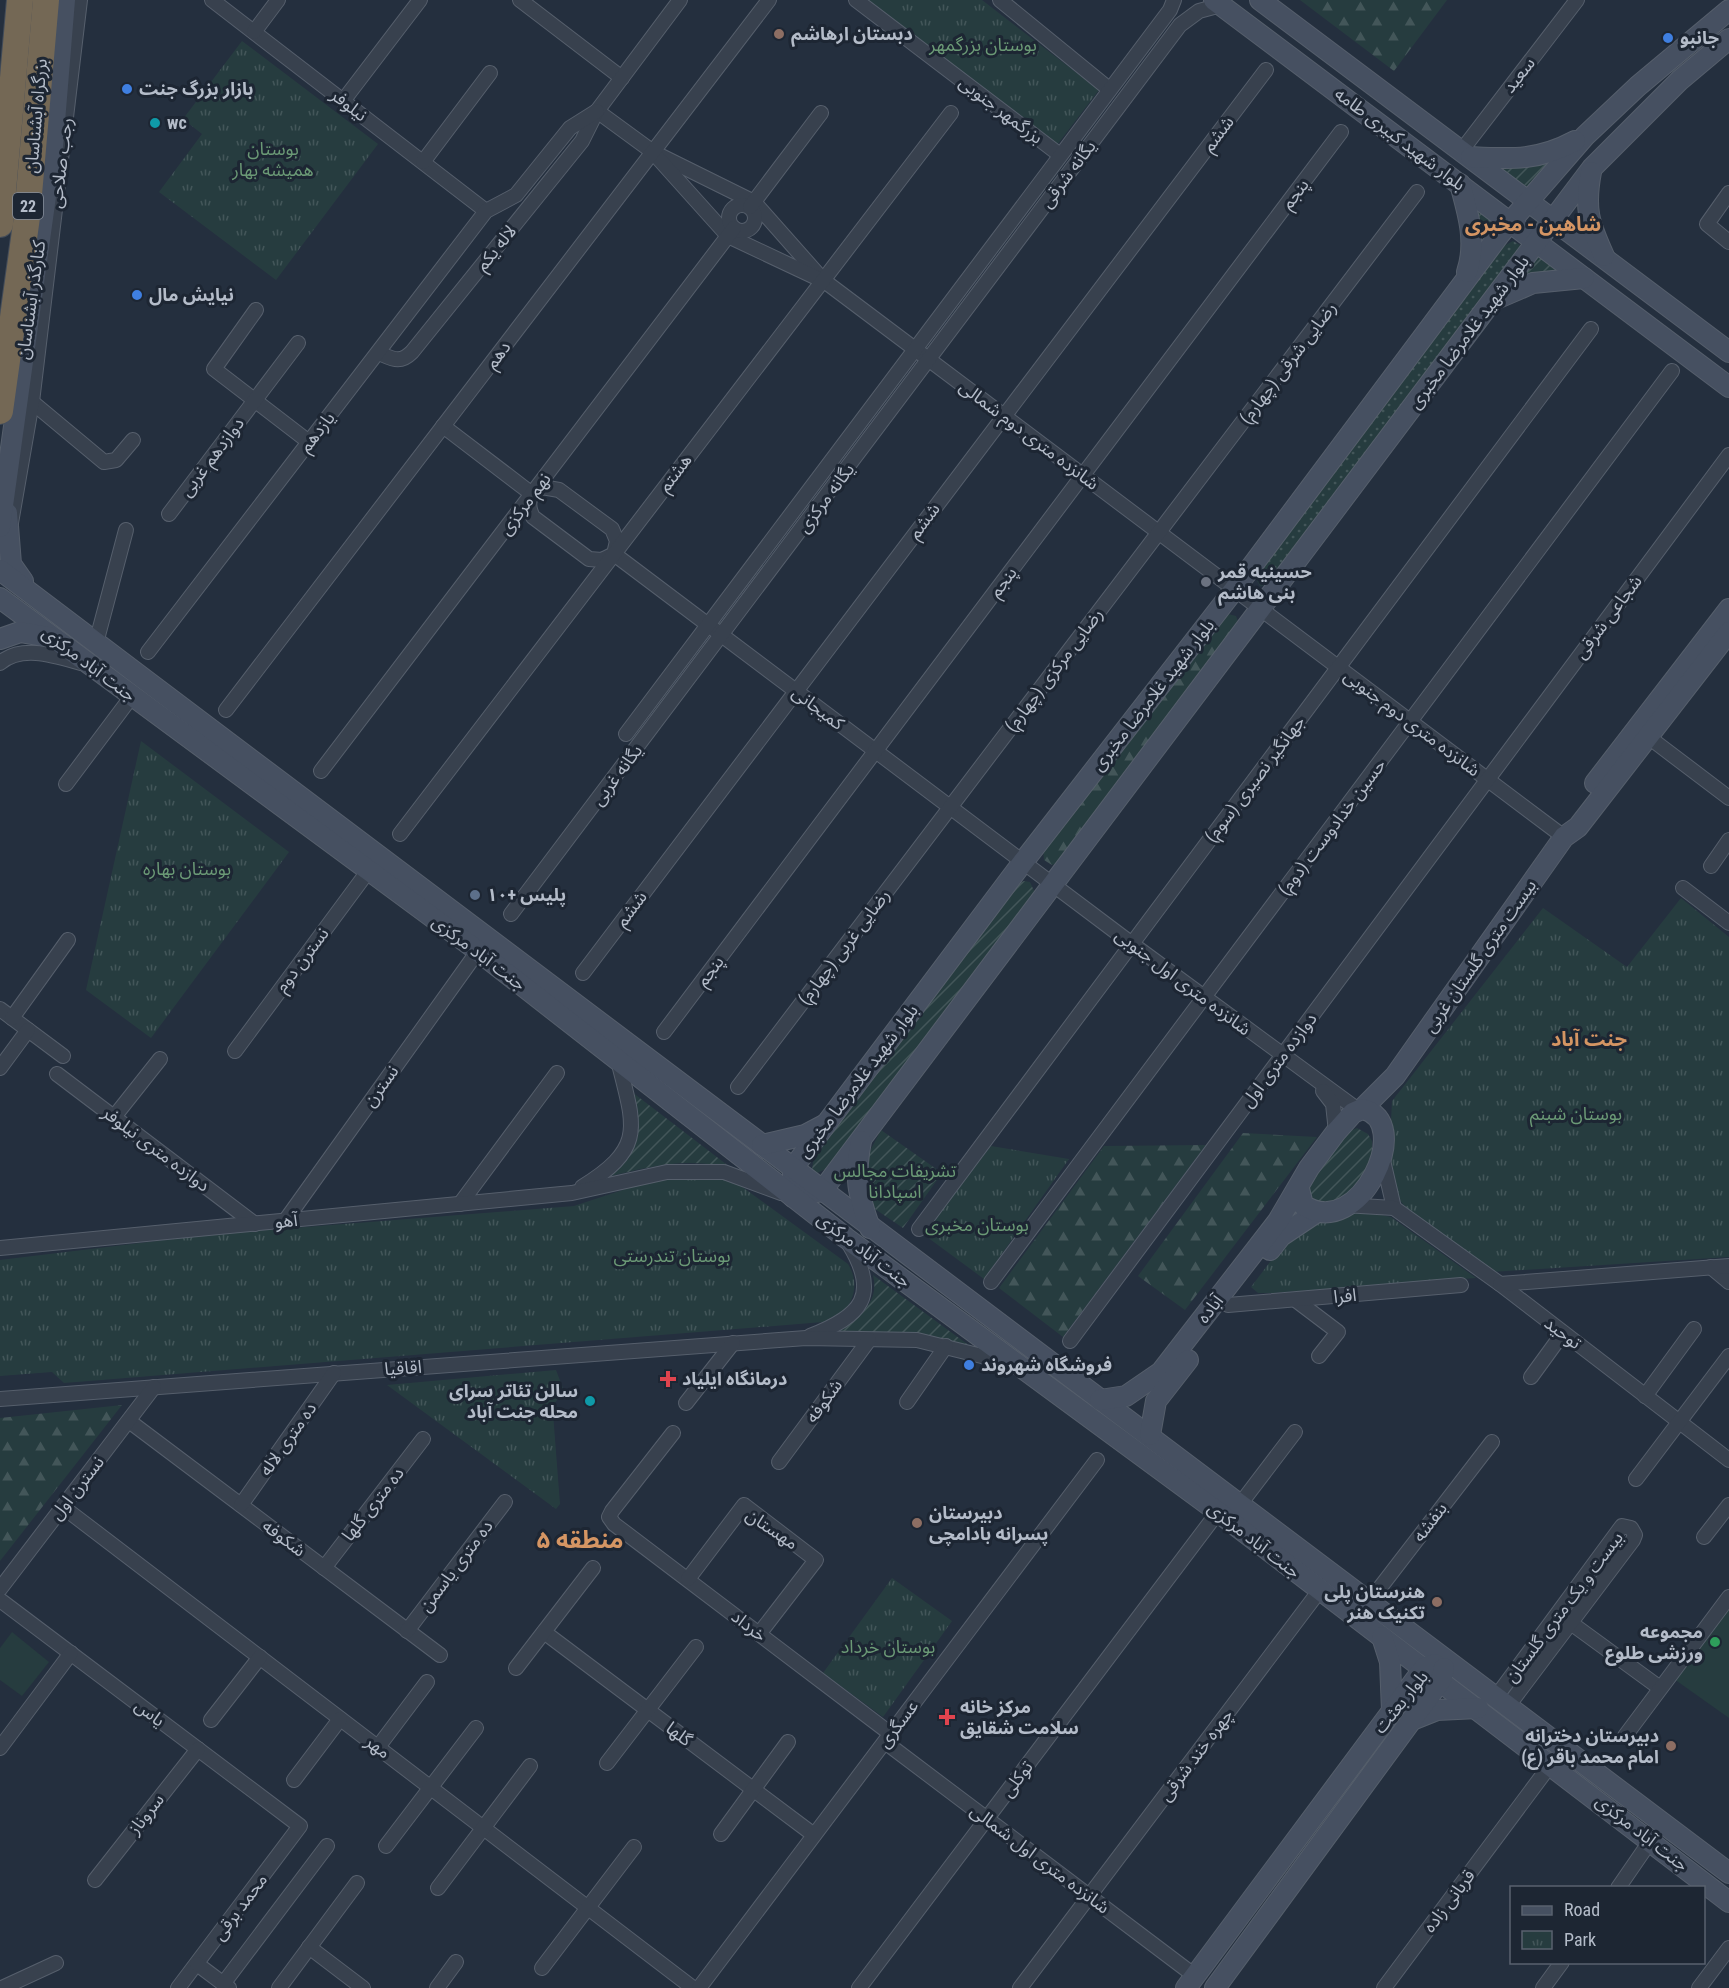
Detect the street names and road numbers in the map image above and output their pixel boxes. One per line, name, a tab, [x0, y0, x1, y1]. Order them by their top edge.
street label: سعید	[1498, 53, 1539, 97]
street label: بزرگراه آبشناسان	[20, 58, 52, 174]
street label: بزرگمهر جنوبی	[955, 71, 1047, 149]
street label: نیلوفر	[325, 83, 372, 126]
street label: بلوار شهید کبیری طامه	[1330, 83, 1470, 195]
street label: ششم	[1197, 112, 1240, 158]
street label: رجب صلاحی	[45, 116, 77, 210]
street label: یگانه شرقی	[1035, 136, 1101, 212]
street label: پنجم	[1276, 174, 1315, 215]
road number: 22	[13, 193, 43, 219]
street label: لاله یکم	[471, 221, 523, 277]
street label: کنارگذر آبشناسان	[12, 239, 50, 361]
street label: بلوار شهید غلامرضا مخبری	[1404, 251, 1534, 413]
street label: رضایی شرقی (چهارم)	[1235, 298, 1344, 430]
street label: دهم	[480, 337, 517, 374]
street label: شانزده متری دوم شمالی	[953, 375, 1103, 497]
street label: یازدهم	[294, 407, 341, 458]
street label: دوازدهم غربی	[175, 413, 251, 502]
street label: هشتم	[653, 449, 698, 498]
street label: یگانه مرکزی	[793, 459, 859, 537]
street label: نهم مرکزی	[494, 469, 557, 541]
street label: ششم	[903, 499, 946, 545]
street label: پنجم	[984, 562, 1023, 603]
street label: شجاعی شرقی	[1569, 571, 1647, 663]
street label: رضایی مرکزی (چهارم)	[1000, 604, 1110, 738]
street label: بلوار شهید غلامرضا مخبری	[1087, 615, 1219, 775]
street label: جنت آباد مرکزی	[38, 622, 140, 706]
street label: شانزده متری دوم جنوبی	[1338, 665, 1484, 784]
street label: کمیجانی	[788, 681, 849, 735]
street label: جهانگیر نصیری (سوم)	[1200, 711, 1312, 849]
street label: یگانه غربی	[587, 740, 647, 810]
street label: حسین خدادوست (دوم)	[1273, 754, 1393, 902]
street label: بیست متری گلستان غربی	[1419, 875, 1541, 1037]
street label: رضایی غربی (چهارم)	[793, 885, 897, 1011]
street label: ششم	[610, 887, 653, 933]
street label: جنت آباد مرکزی	[428, 911, 530, 995]
street label: نسترن دوم	[270, 923, 336, 999]
street label: شانزده متری اول جنوبی	[1111, 924, 1255, 1040]
street label: پنجم	[691, 951, 730, 992]
street label: بلوار شهید غلامرضا مخبری	[793, 1000, 923, 1162]
street label: دوازده متری اول	[1236, 1008, 1322, 1112]
street label: نسترن	[358, 1061, 404, 1111]
street label: دوازده متری نیلوفر	[97, 1101, 214, 1197]
street label: جنت آباد مرکزی	[813, 1208, 915, 1292]
street label: آهو	[273, 1209, 299, 1233]
street label: افرا	[1332, 1284, 1358, 1308]
street label: آباده	[1192, 1290, 1228, 1327]
street label: توحید	[1540, 1312, 1586, 1354]
street label: اقاقیا	[383, 1356, 422, 1379]
street label: شکوفه	[801, 1375, 847, 1427]
street label: ده متری لاله	[255, 1398, 321, 1480]
street label: نسترن اول	[45, 1452, 109, 1524]
street label: ده متری گلها	[337, 1462, 409, 1546]
street label: جنت آباد مرکزی	[1203, 1497, 1305, 1583]
street label: بنفشه	[1408, 1498, 1451, 1546]
street label: مهستان	[742, 1504, 802, 1554]
street label: شکوفه	[258, 1515, 310, 1561]
street label: ده متری یاسمن	[414, 1516, 498, 1616]
street label: بیست و یک متری گلستان	[1500, 1527, 1628, 1687]
street label: خرداد	[727, 1605, 771, 1647]
street label: بلوار بعثت	[1369, 1666, 1433, 1738]
street label: یاس	[130, 1694, 170, 1732]
street label: عسگری	[873, 1696, 923, 1752]
street label: چهره خند شرقی	[1154, 1704, 1238, 1806]
street label: گلها	[662, 1717, 697, 1751]
street label: مهر	[360, 1730, 395, 1764]
street label: توکلی	[996, 1756, 1038, 1802]
street label: سروناز	[123, 1789, 169, 1840]
street label: جنت آباد مرکزی	[1591, 1790, 1693, 1876]
street label: شانزده متری اول شمالی	[966, 1799, 1114, 1919]
street label: قربانی زاده	[1418, 1865, 1480, 1937]
street label: محمد برقی	[208, 1869, 272, 1945]

